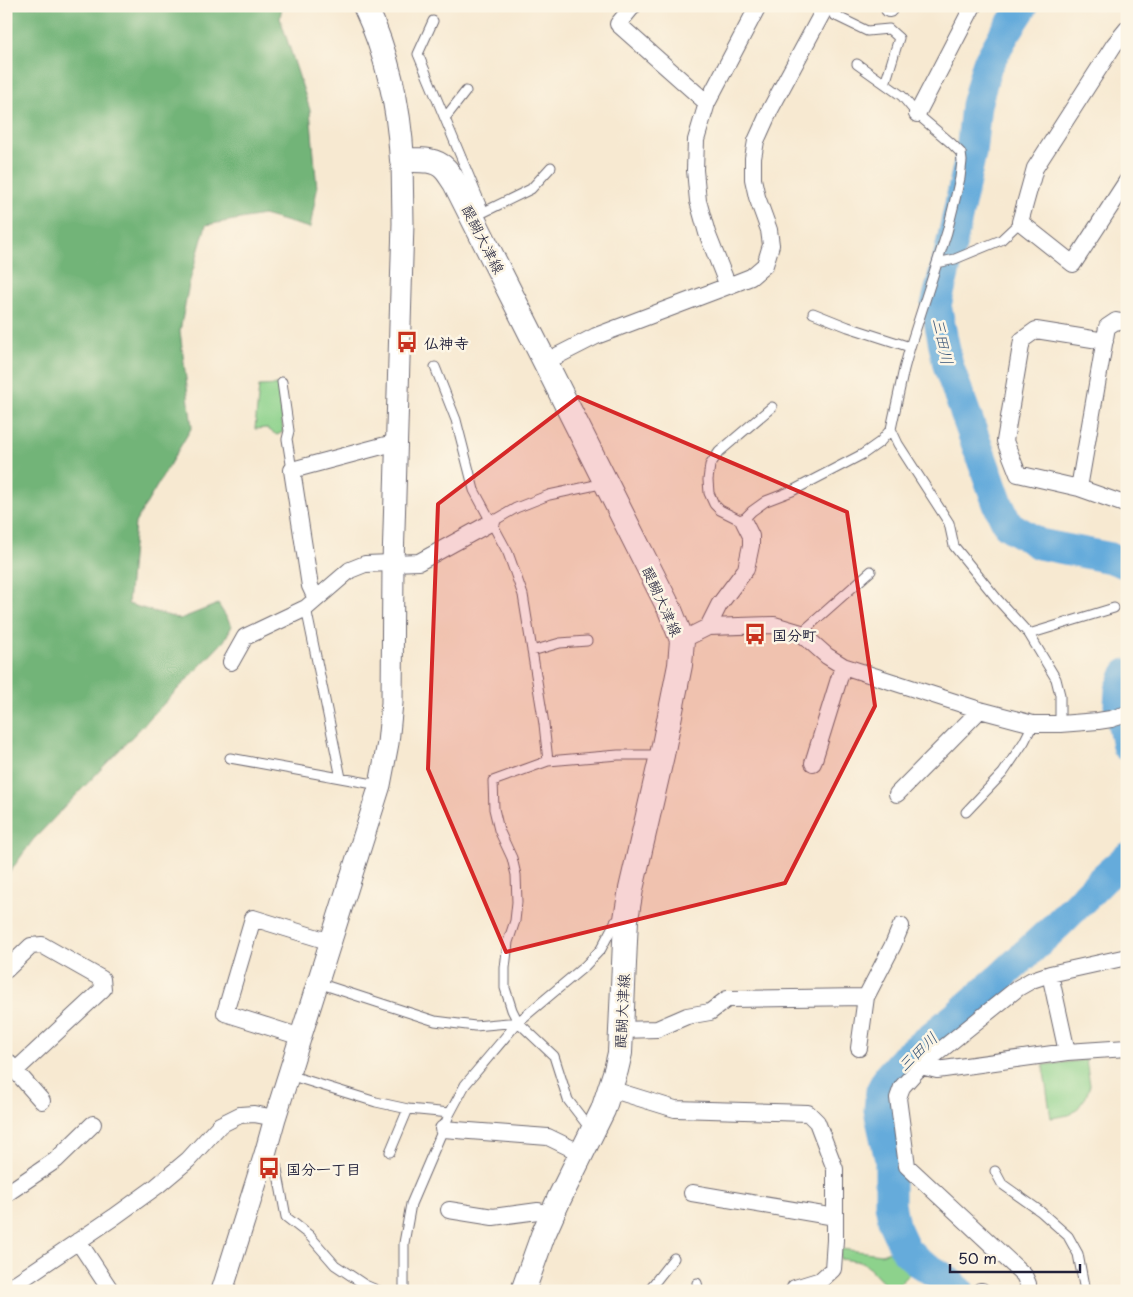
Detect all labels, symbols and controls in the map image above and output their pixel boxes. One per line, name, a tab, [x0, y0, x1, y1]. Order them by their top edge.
street label: 醍醐大津線	[457, 200, 511, 278]
water label: 三田川	[927, 315, 961, 367]
bus stop icon: 仏神寺	[394, 329, 420, 355]
place label: 仏神寺	[424, 331, 469, 354]
street label: 醍醐大津線	[637, 562, 689, 640]
bus stop icon: 国分町	[742, 621, 768, 647]
place label: 国分町	[772, 623, 817, 646]
street label: 醍醐大津線	[608, 973, 634, 1049]
water label: 三田川	[891, 1026, 943, 1076]
bus stop icon: 国分一丁目	[256, 1155, 282, 1181]
place label: 国分一丁目	[286, 1157, 361, 1180]
scale bar	[950, 1242, 1080, 1274]
text: 50 m	[958, 1246, 997, 1269]

